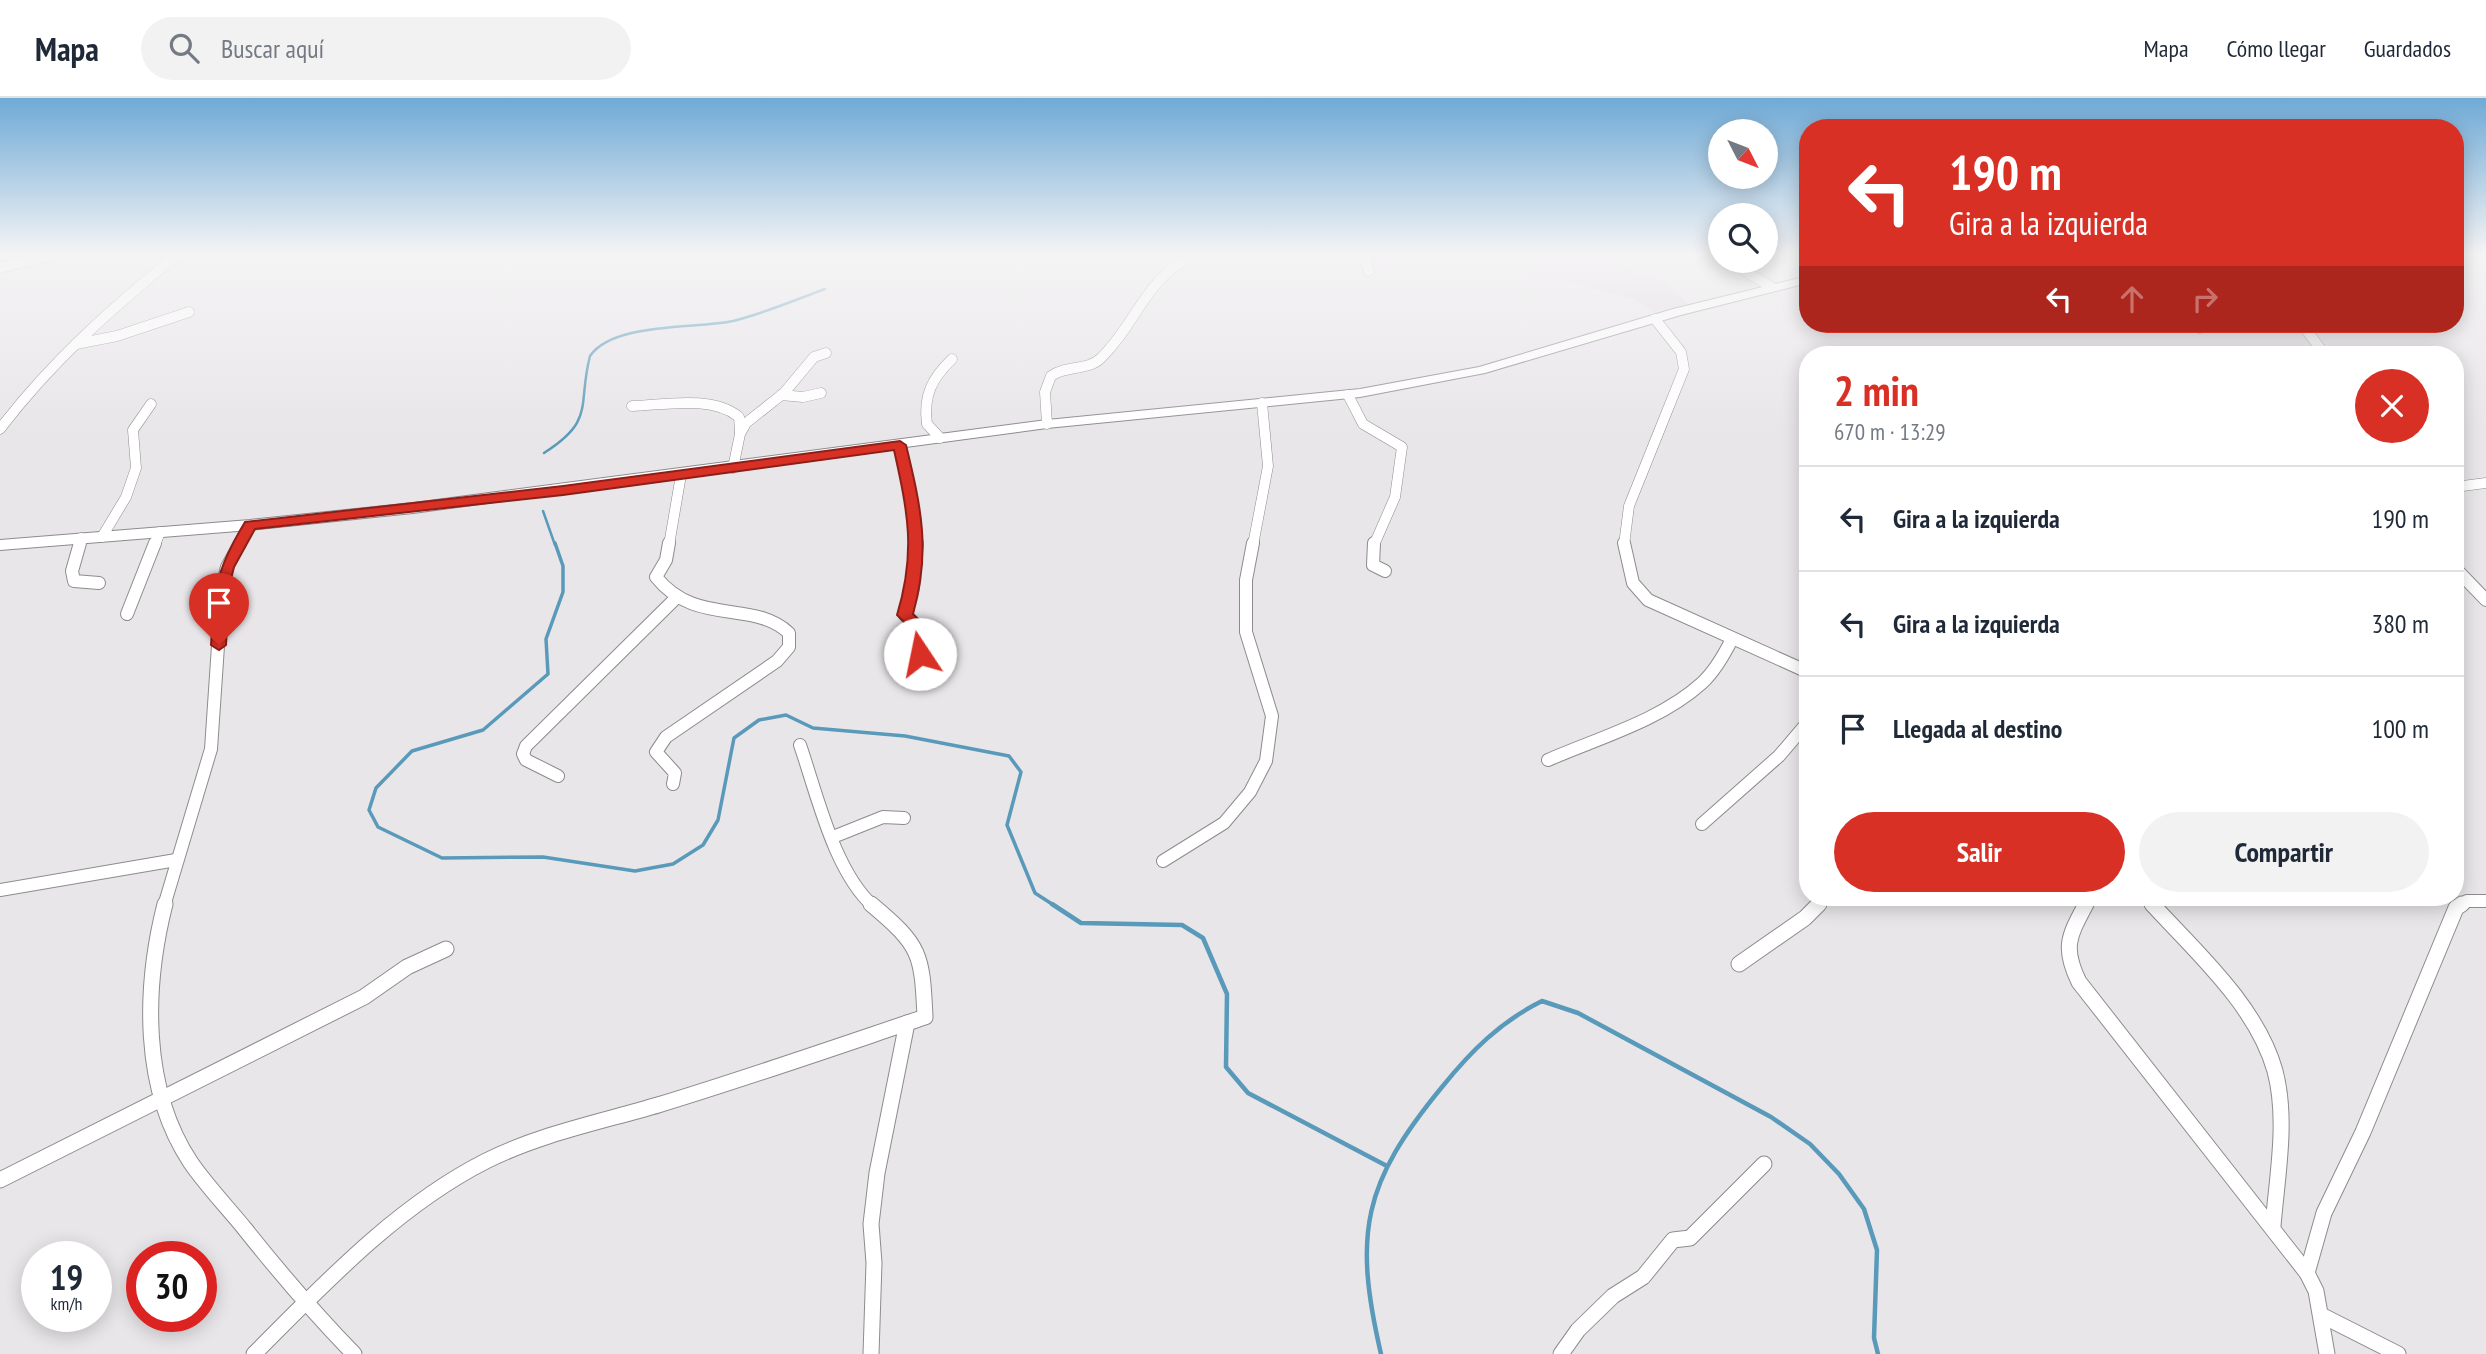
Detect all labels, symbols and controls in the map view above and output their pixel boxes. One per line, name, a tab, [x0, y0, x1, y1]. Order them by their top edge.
search box	[141, 17, 631, 80]
text: Mapa	[35, 27, 99, 70]
icon: search	[165, 29, 203, 67]
text: Buscar aquí	[221, 32, 324, 65]
text: Mapa	[2144, 33, 2189, 64]
text: Cómo llegar	[2227, 33, 2326, 64]
text: Guardados	[2364, 33, 2451, 64]
north arrow	[1708, 119, 1778, 189]
map controls	[1708, 119, 1778, 273]
text: 190 m	[1949, 140, 2062, 204]
icon: left	[1834, 147, 1925, 238]
text: Gira a la izquierda	[1949, 202, 2148, 244]
button: search	[1708, 203, 1778, 273]
icon: left	[2040, 280, 2078, 318]
icon: ahead	[2113, 280, 2151, 318]
icon: right	[2186, 280, 2224, 318]
text: 2 min	[1834, 363, 1919, 418]
button: close	[2355, 369, 2429, 443]
text: 670 m · 13:29	[1834, 417, 1946, 446]
icon: left	[1834, 500, 1872, 538]
text: Gira a la izquierda	[1893, 502, 2060, 535]
text: 190 m	[2371, 502, 2429, 535]
pin	[189, 573, 249, 645]
icon: arrive	[200, 584, 238, 622]
icon: left	[1834, 605, 1872, 643]
text: Gira a la izquierda	[1893, 607, 2060, 640]
text: 380 m	[2371, 607, 2429, 640]
position arrow	[883, 617, 957, 691]
icon: arrive	[1834, 710, 1872, 748]
text: Llegada al destino	[1893, 712, 2062, 745]
text: 100 m	[2371, 712, 2429, 745]
button: Salir	[1834, 812, 2125, 892]
button: Compartir	[2139, 812, 2429, 892]
speed limit sign: 30	[126, 1241, 217, 1332]
text: 19	[50, 1254, 83, 1300]
text: km/h	[51, 1292, 82, 1315]

